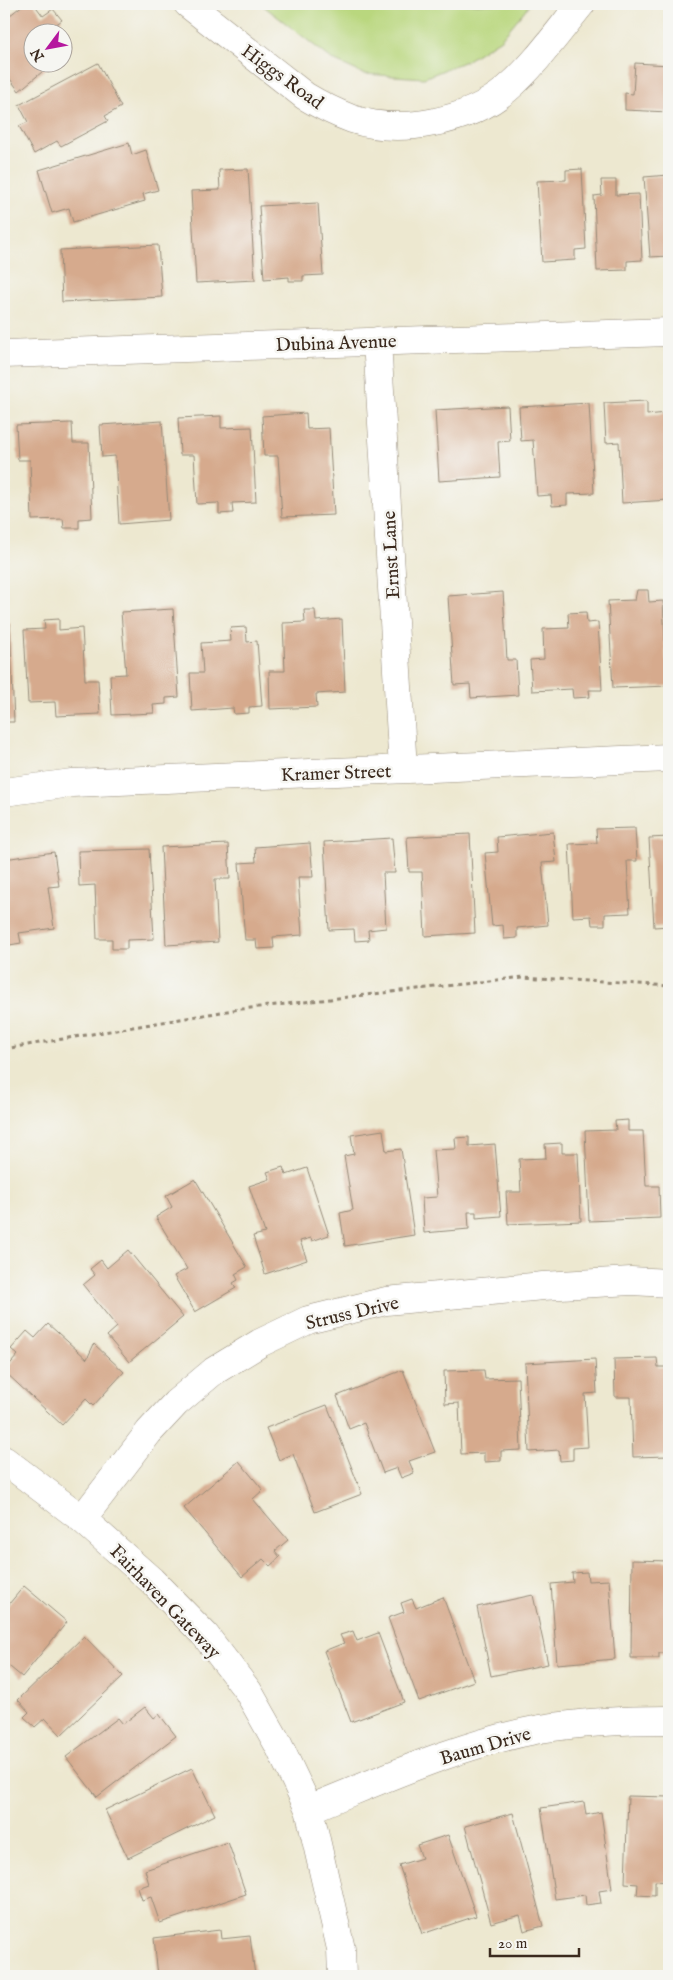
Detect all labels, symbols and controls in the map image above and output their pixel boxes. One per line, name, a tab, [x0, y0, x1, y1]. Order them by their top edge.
north arrow	[22, 22, 72, 72]
street label: Higgs Road	[236, 40, 328, 116]
text: N	[27, 44, 49, 65]
street label: Dubina Avenue	[275, 330, 397, 358]
street label: Ernst Lane	[378, 510, 406, 600]
street label: Kramer Street	[280, 760, 392, 788]
street label: Struss Drive	[304, 1292, 402, 1336]
street label: Fairhaven Gateway	[104, 1540, 226, 1665]
street label: Baum Drive	[437, 1722, 534, 1771]
scale bar	[490, 1925, 579, 1957]
text: 20 m	[498, 1934, 528, 1953]

